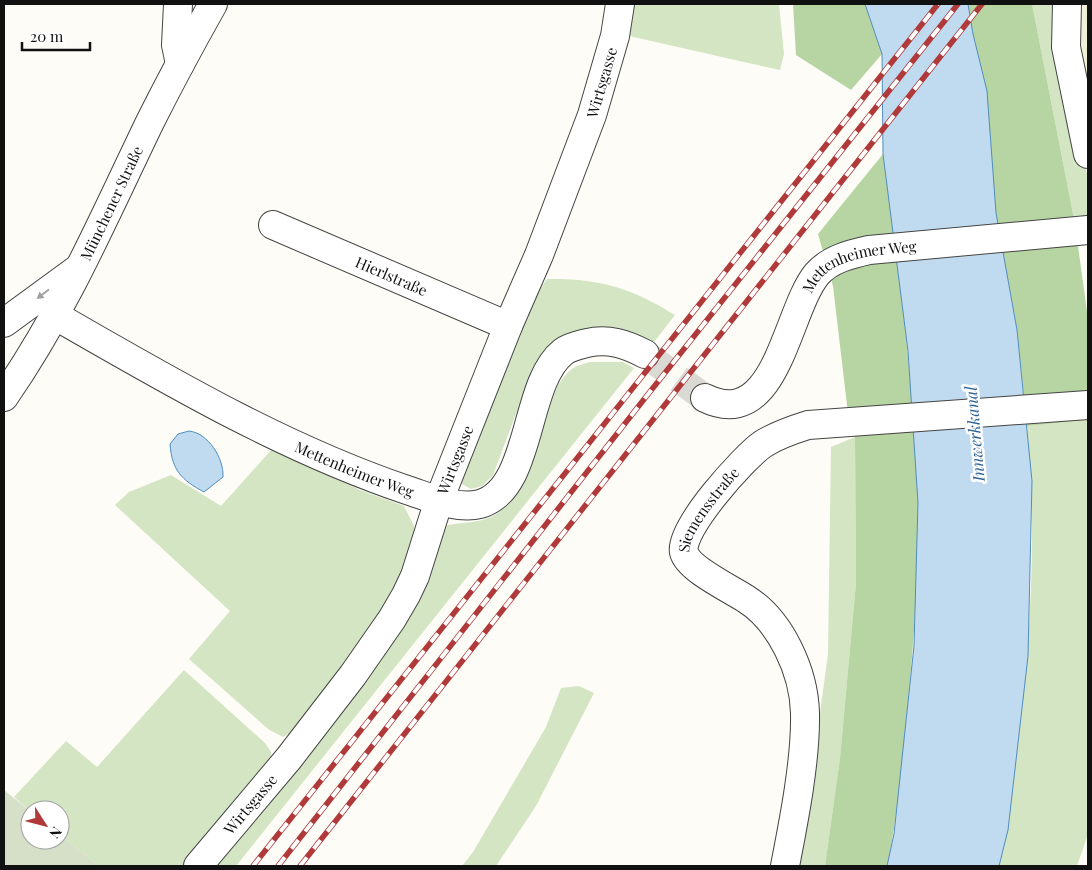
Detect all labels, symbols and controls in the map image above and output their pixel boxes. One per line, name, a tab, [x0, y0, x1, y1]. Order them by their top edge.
scale bar	[22, 20, 90, 52]
text: 20 m	[30, 26, 64, 46]
street label: Wirtsgasse	[581, 45, 621, 121]
street label: Münchener Straße	[75, 142, 147, 264]
street label: Mettenheimer Weg	[797, 236, 917, 296]
street label: Hierlstraße	[352, 252, 431, 300]
one-way arrow	[36, 289, 50, 299]
water label: Innwerkkanal	[959, 385, 989, 483]
street label: Wirtsgasse	[432, 422, 478, 498]
street label: Mettenheimer Weg	[292, 436, 417, 502]
street label: Siemensstraße	[673, 463, 743, 553]
street label: Wirtsgasse	[218, 770, 281, 839]
north arrow	[20, 800, 70, 850]
text: N	[45, 823, 67, 843]

